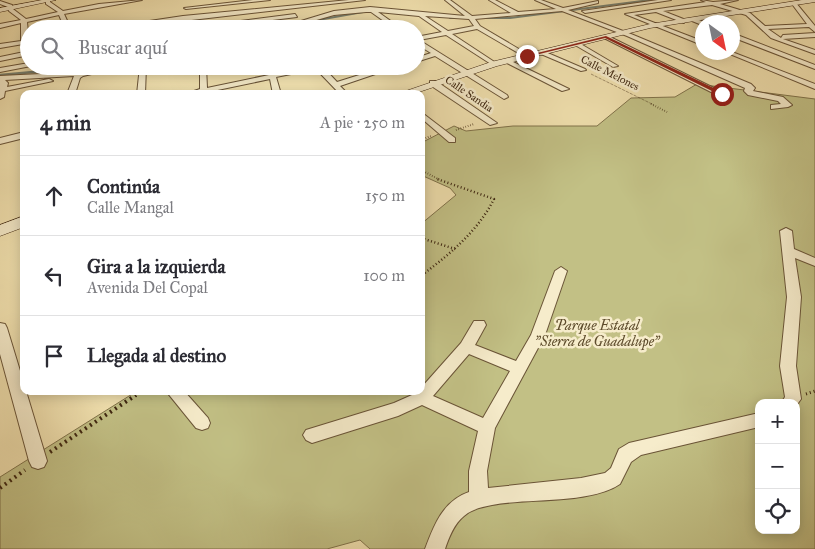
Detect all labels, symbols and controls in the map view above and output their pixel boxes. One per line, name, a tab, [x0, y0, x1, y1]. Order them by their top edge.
north arrow	[695, 15, 740, 60]
search box	[20, 20, 425, 75]
icon: search	[38, 34, 66, 62]
text: Buscar aquí	[78, 36, 167, 59]
route end	[516, 45, 539, 68]
street label: Calle Melones	[579, 53, 641, 93]
street label: Calle Sandia	[443, 73, 496, 115]
route start	[711, 83, 734, 106]
text: 4 min	[40, 110, 91, 136]
text: A pie · 250 m	[320, 113, 405, 132]
text: Continúa	[87, 175, 160, 198]
icon: ahead	[40, 182, 68, 210]
text: 150 m	[365, 186, 405, 205]
text: Calle Mangal	[87, 198, 174, 217]
text: Gira a la izquierda	[87, 255, 226, 278]
icon: left	[40, 262, 68, 290]
text: 100 m	[363, 266, 405, 285]
text: Avenida Del Copal	[87, 278, 208, 297]
park label: Parque Estatal "Sierra de Guadalupe"	[535, 317, 661, 351]
icon: arrive	[40, 342, 68, 370]
text: Llegada al destino	[87, 344, 226, 367]
map controls	[755, 399, 800, 534]
button: +	[755, 399, 800, 444]
button: −	[755, 444, 800, 489]
button: locate	[755, 489, 800, 534]

